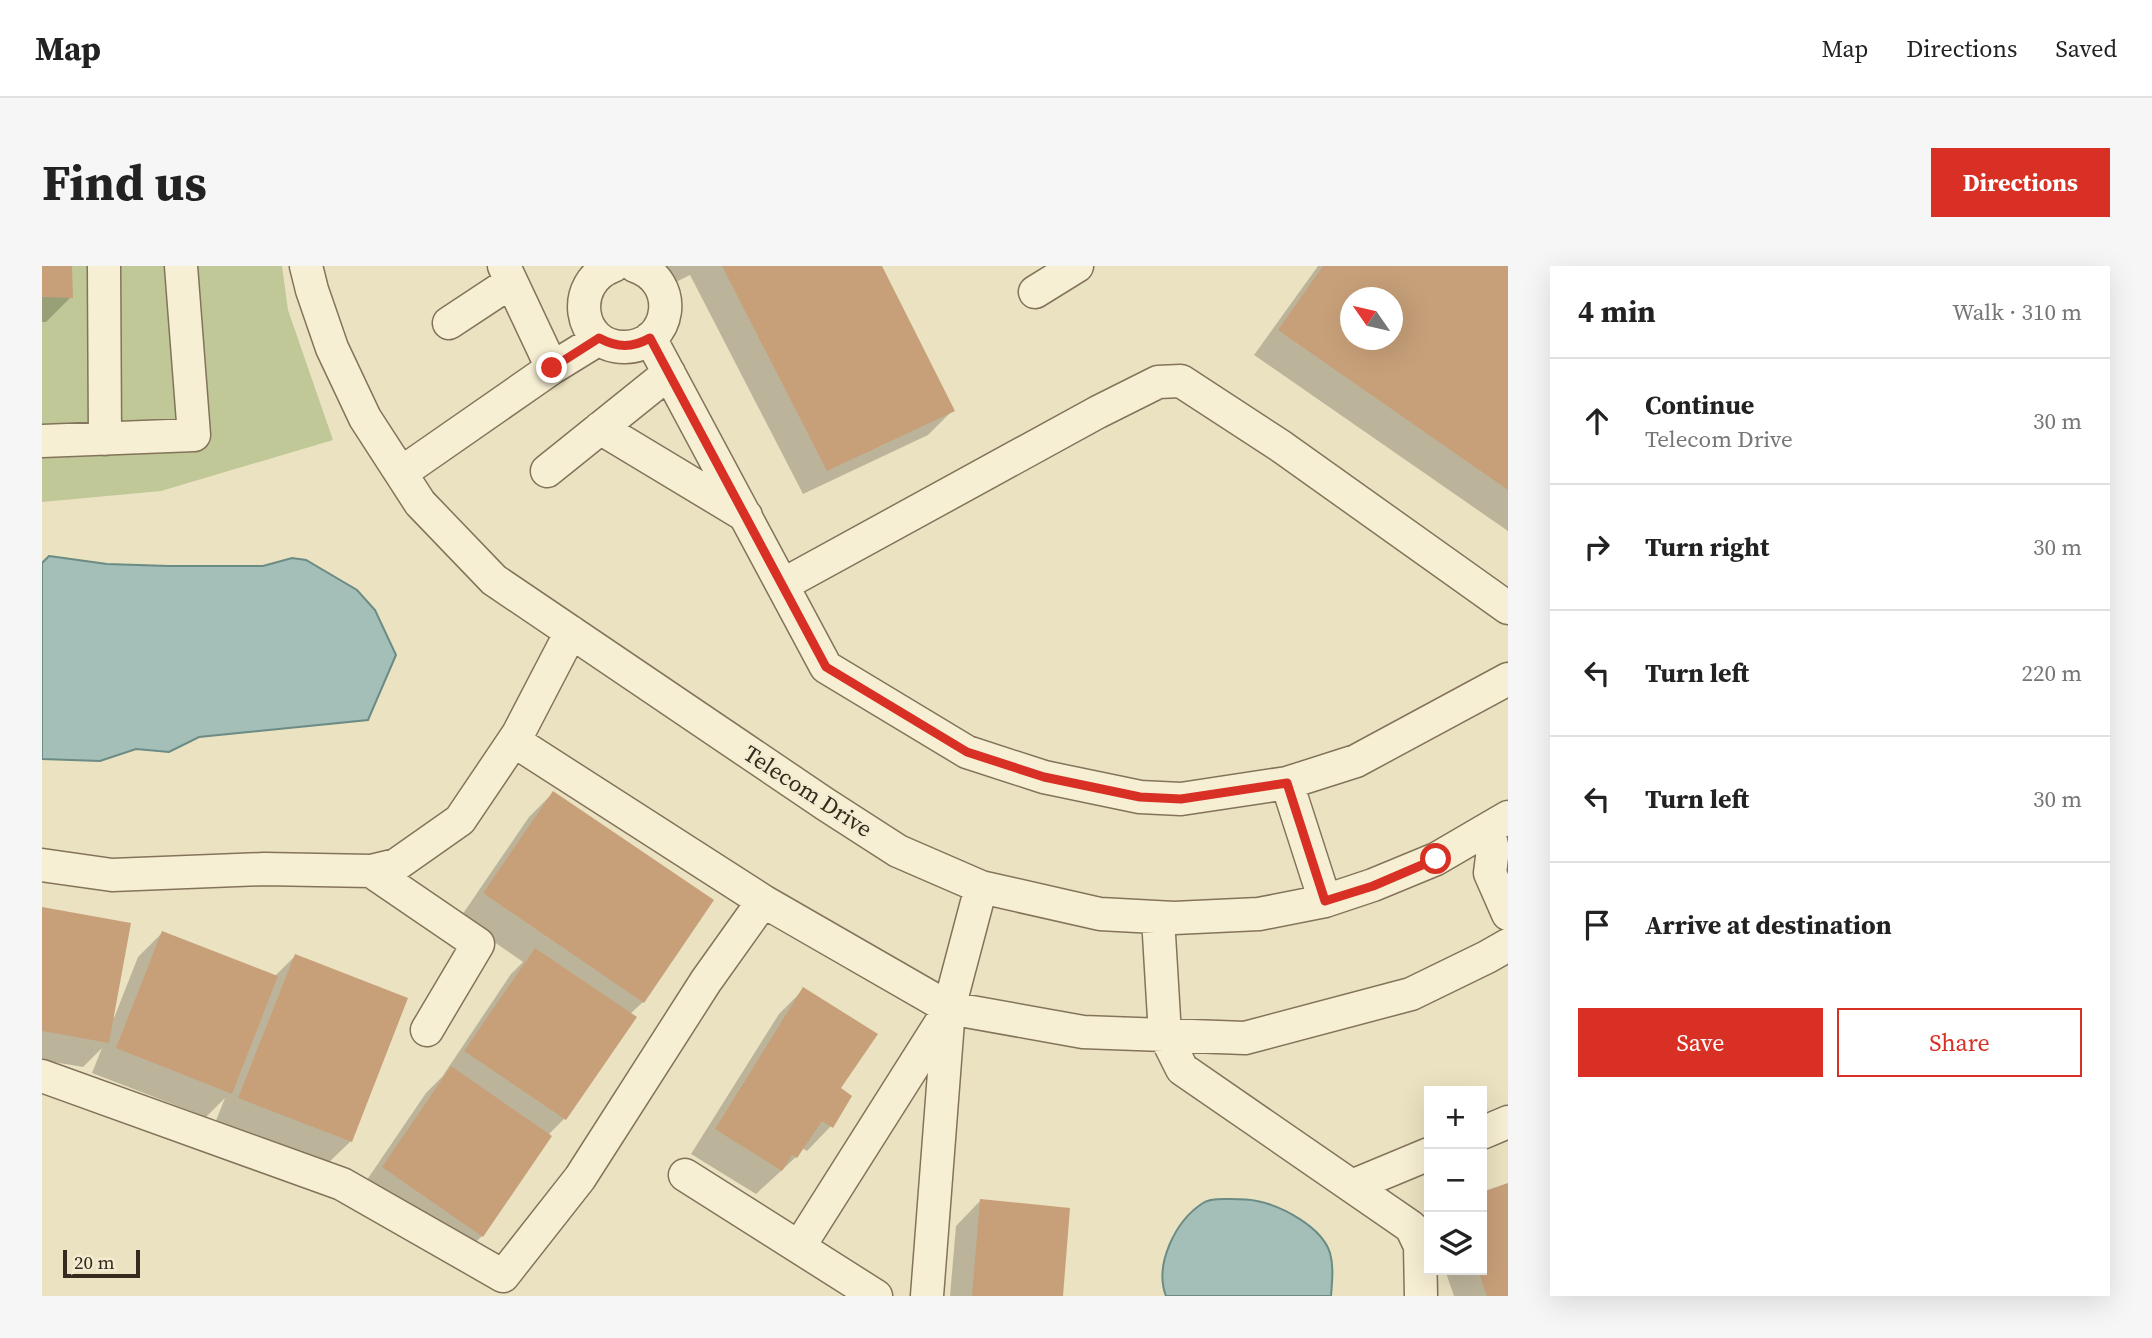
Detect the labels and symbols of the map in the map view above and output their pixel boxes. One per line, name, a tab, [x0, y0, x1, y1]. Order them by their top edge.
north arrow	[1340, 287, 1403, 350]
route end	[536, 352, 567, 383]
street label: Telecom Drive	[737, 737, 879, 845]
route start	[1420, 843, 1451, 874]
scale bar	[63, 1247, 140, 1279]

